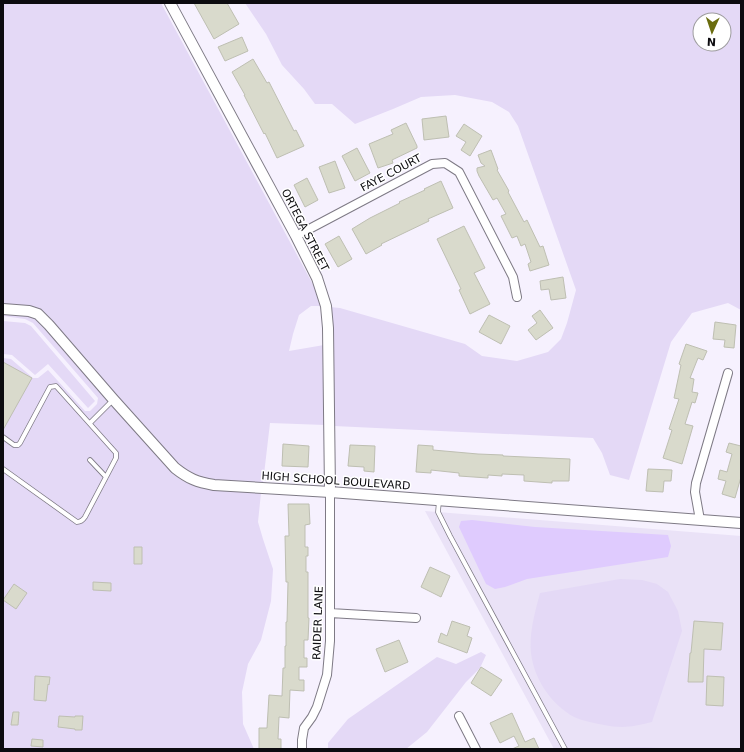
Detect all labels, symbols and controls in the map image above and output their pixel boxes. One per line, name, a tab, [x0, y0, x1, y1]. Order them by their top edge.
north arrow	[692, 12, 732, 52]
text: N	[707, 35, 716, 48]
street label: FAYE COURT	[358, 151, 424, 194]
street label: ORTEGA STREET	[279, 187, 332, 274]
street label: HIGH SCHOOL BOULEVARD	[261, 469, 411, 493]
street label: RAIDER LANE	[310, 586, 326, 660]

